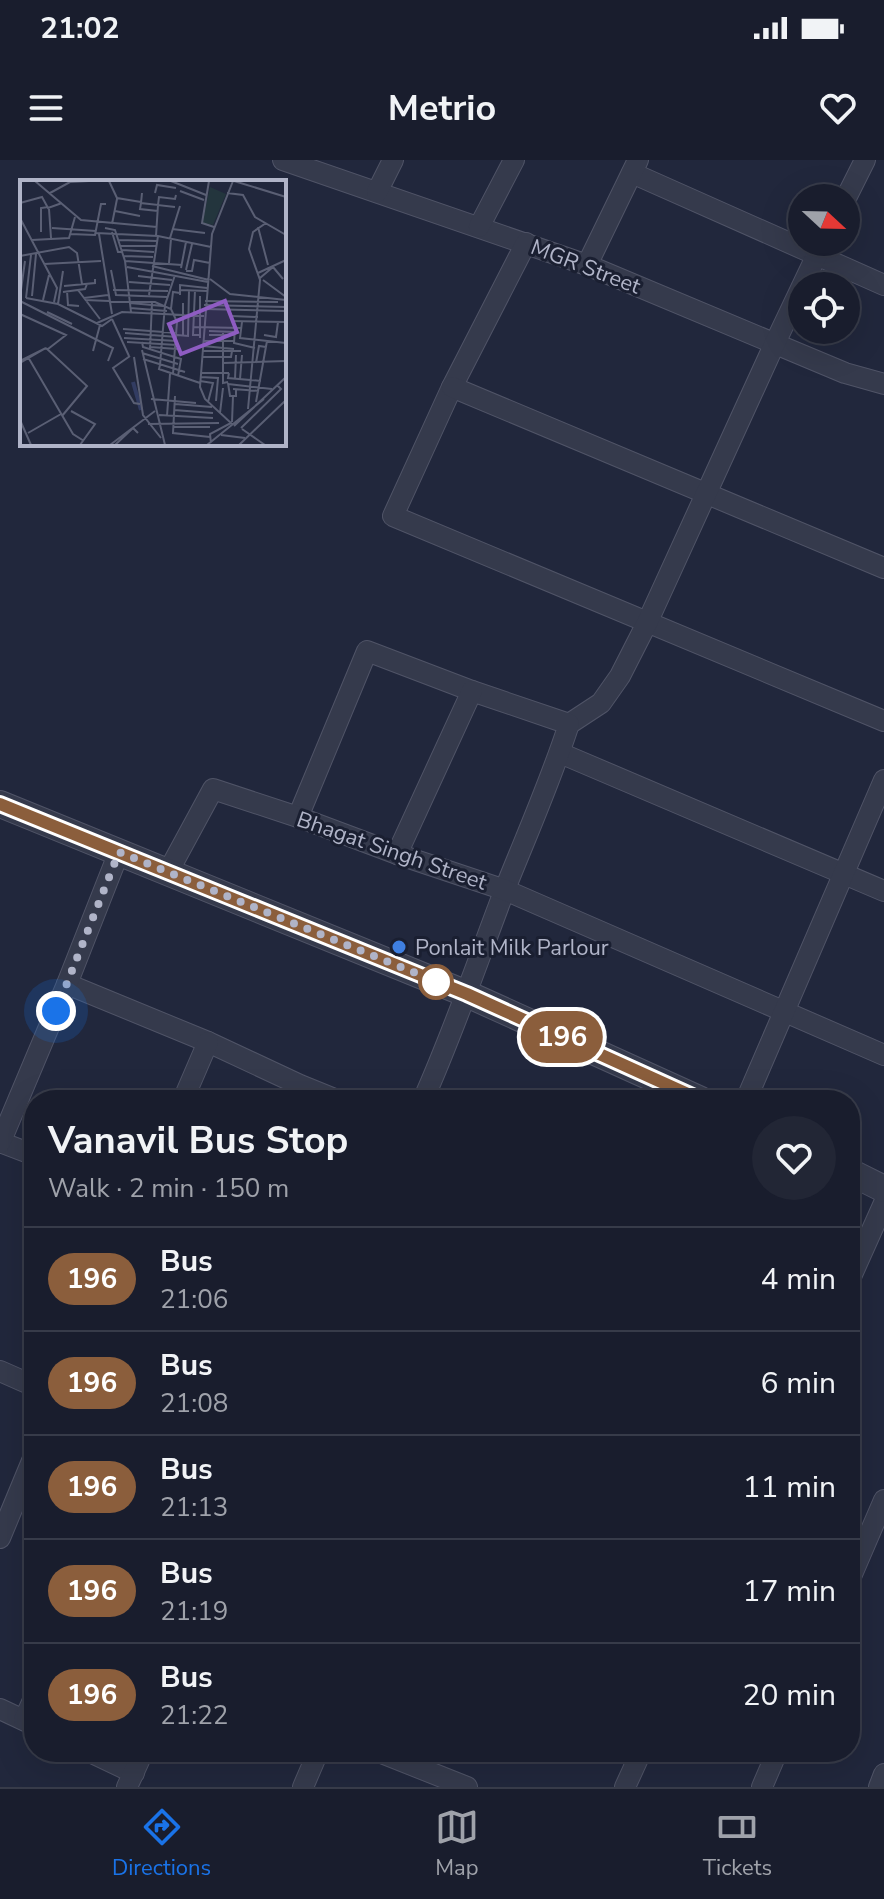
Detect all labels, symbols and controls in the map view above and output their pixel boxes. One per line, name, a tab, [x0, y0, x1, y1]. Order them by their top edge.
text: 21:02	[40, 8, 119, 49]
text: Metrio	[388, 84, 496, 133]
icon: menu	[24, 86, 68, 130]
icon: heart	[816, 86, 860, 130]
inset map	[20, 180, 286, 446]
north arrow	[788, 184, 860, 256]
map controls	[788, 184, 860, 344]
street label: MGR Street	[526, 232, 645, 302]
button: locate	[788, 272, 860, 344]
street label: Bhagat Singh Street	[293, 804, 491, 898]
place label: Ponlait Milk Parlour	[415, 933, 609, 963]
marker: Ponlait Milk Parlour	[390, 938, 408, 956]
unlabelled marker	[419, 965, 453, 999]
your location	[36, 991, 76, 1031]
line badge: 196	[516, 1011, 608, 1063]
text: 196	[537, 1018, 587, 1056]
text: Vanavil Bus Stop	[48, 1115, 348, 1166]
button: heart	[752, 1116, 836, 1200]
text: Walk · 2 min · 150 m	[48, 1171, 289, 1206]
text: Bus	[160, 1241, 213, 1282]
text: 4 min	[761, 1259, 836, 1300]
text: 196	[67, 1260, 117, 1298]
text: 21:06	[160, 1282, 228, 1317]
text: Bus	[160, 1345, 213, 1386]
text: 6 min	[761, 1363, 836, 1404]
text: 196	[67, 1364, 117, 1402]
text: 21:08	[160, 1386, 228, 1421]
text: Bus	[160, 1449, 213, 1490]
text: 11 min	[743, 1467, 836, 1508]
text: 196	[67, 1468, 117, 1506]
text: 21:13	[160, 1490, 228, 1525]
text: Bus	[160, 1553, 213, 1594]
text: 17 min	[743, 1571, 836, 1612]
text: 196	[67, 1572, 117, 1610]
text: 21:19	[160, 1594, 228, 1629]
text: Bus	[160, 1657, 213, 1698]
text: 20 min	[743, 1675, 836, 1716]
text: 196	[67, 1676, 117, 1714]
text: 21:22	[160, 1698, 228, 1733]
tab: Directions	[112, 1805, 211, 1883]
tab: Map	[435, 1805, 479, 1883]
tab: Tickets	[703, 1805, 772, 1883]

